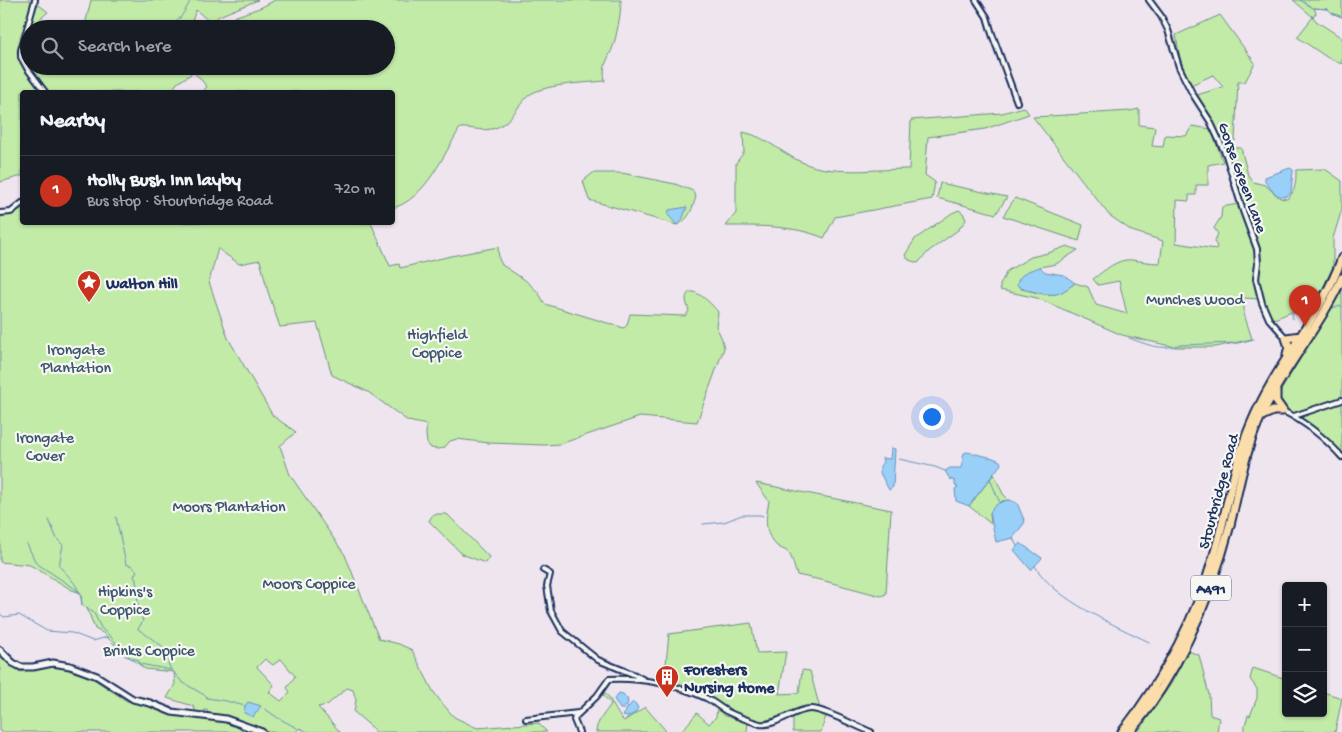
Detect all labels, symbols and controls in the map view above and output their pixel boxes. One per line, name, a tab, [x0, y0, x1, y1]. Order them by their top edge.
search box	[20, 20, 395, 75]
icon: search	[38, 34, 66, 62]
text: Search here	[78, 36, 172, 59]
text: Nearby	[40, 110, 105, 135]
street label: Gorse Green Lane	[1212, 120, 1270, 237]
text: Holly Bush Inn layby	[87, 170, 241, 193]
text: 1	[53, 181, 59, 200]
text: 720 m	[335, 181, 375, 200]
text: Bus stop · Stourbridge Road	[87, 193, 272, 212]
place icon: Walton Hill	[76, 269, 102, 303]
place label: Walton Hill	[105, 276, 178, 295]
pin: 1	[1289, 285, 1321, 326]
park label: Munches Wood	[1146, 292, 1246, 311]
park label: Highfield Coppice	[407, 327, 469, 364]
park label: Irongate Plantation	[40, 342, 111, 379]
your location	[919, 404, 945, 430]
park label: Irongate Cover	[16, 430, 75, 467]
street label: Stourbridge Road	[1196, 431, 1245, 552]
park label: Moors Plantation	[172, 499, 286, 518]
park label: Moors Coppice	[263, 576, 356, 595]
road number: A491	[1191, 576, 1231, 600]
map controls	[1282, 582, 1327, 717]
button: +	[1282, 582, 1327, 627]
park label: Hipkins's Coppice	[98, 584, 153, 621]
button: −	[1282, 627, 1327, 672]
park label: Brinks Coppice	[102, 643, 196, 662]
place label: Foresters Nursing Home	[683, 662, 775, 699]
building icon: Foresters Nursing Home	[654, 664, 680, 698]
button: layers	[1282, 672, 1327, 717]

